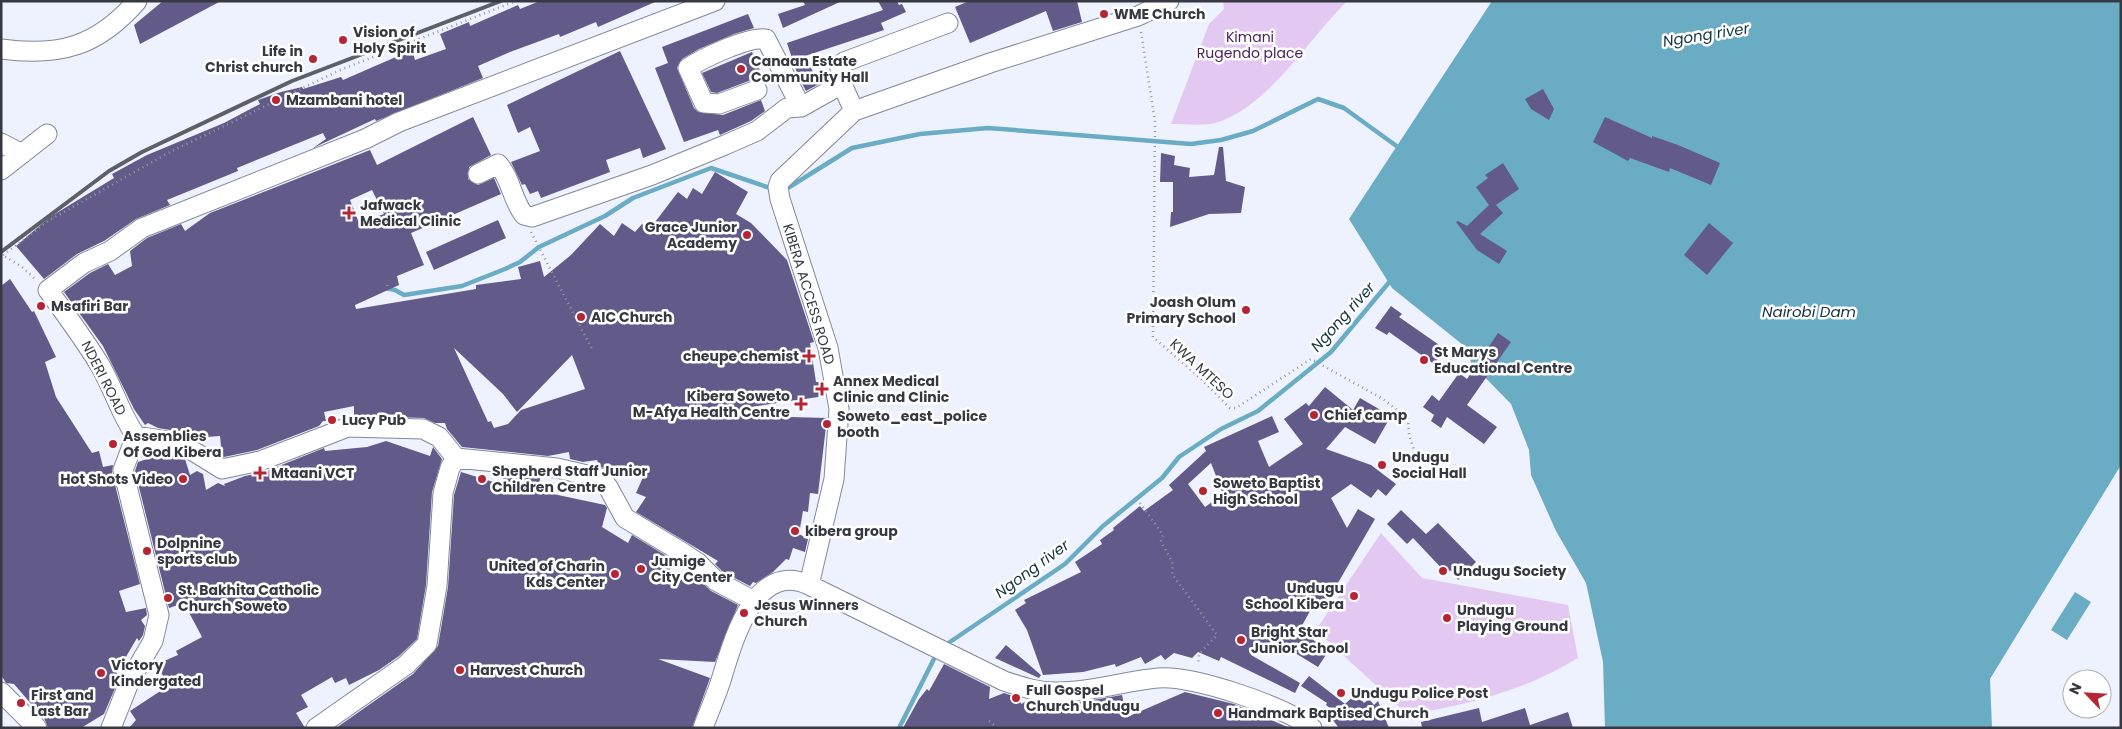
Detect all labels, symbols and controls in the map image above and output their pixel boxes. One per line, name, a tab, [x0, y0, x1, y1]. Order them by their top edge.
place label: WME Church	[1114, 4, 1206, 24]
marker: WME Church	[1098, 8, 1110, 20]
water label: Ngong river	[1661, 17, 1751, 52]
place label: Vision of Holy Spirit	[353, 22, 426, 58]
park label: Kimani Rugendo place	[1197, 27, 1303, 63]
marker: Vision of Holy Spirit	[337, 34, 349, 46]
place label: Life in Christ church	[205, 41, 303, 77]
place label: Canaan Estate Community Hall	[751, 51, 869, 87]
marker: Life in Christ church	[307, 53, 319, 65]
marker: Canaan Estate Community Hall	[735, 63, 747, 75]
place label: Mzambani hotel	[286, 90, 402, 110]
marker: Mzambani hotel	[270, 94, 282, 106]
place label: Jafwack Medical Clinic	[360, 195, 462, 231]
marker: Jafwack Medical Clinic	[342, 206, 356, 220]
place label: Grace Junior Academy	[645, 217, 737, 253]
street label: KIBERA ACCESS ROAD	[778, 221, 840, 367]
marker: Grace Junior Academy	[741, 229, 753, 241]
water label: Ngong river	[1306, 277, 1380, 356]
place label: Joash Olum Primary School	[1127, 292, 1236, 328]
place label: Msafiri Bar	[51, 296, 128, 316]
marker: Msafiri Bar	[35, 300, 47, 312]
water label: Nairobi Dam	[1762, 301, 1856, 322]
marker: Joash Olum Primary School	[1240, 304, 1252, 316]
place label: AIC Church	[591, 307, 673, 327]
marker: AIC Church	[575, 311, 587, 323]
street label: KWA MTESO	[1165, 334, 1239, 404]
street label: NDERI ROAD	[77, 337, 131, 419]
place label: St Marys Educational Centre	[1434, 342, 1573, 378]
place label: cheupe chemist	[683, 346, 799, 366]
marker: cheupe chemist	[803, 350, 815, 362]
marker: St Marys Educational Centre	[1418, 354, 1430, 366]
place label: Annex Medical Clinic and Clinic	[833, 371, 950, 407]
marker: Annex Medical Clinic and Clinic	[815, 382, 829, 396]
place label: Kibera Soweto M-Afya Health Centre	[633, 386, 790, 422]
marker: Kibera Soweto M-Afya Health Centre	[794, 397, 808, 411]
place label: Chief camp	[1324, 405, 1408, 425]
place label: Soweto_east_police booth	[837, 406, 987, 442]
marker: Chief camp	[1308, 409, 1320, 421]
place label: Lucy Pub	[342, 410, 407, 430]
marker: Lucy Pub	[326, 414, 338, 426]
marker: Soweto_east_police booth	[821, 418, 833, 430]
place label: Assemblies Of God Kibera	[123, 426, 222, 462]
marker: Assemblies Of God Kibera	[107, 438, 119, 450]
place label: Undugu Social Hall	[1392, 447, 1467, 483]
marker: Undugu Social Hall	[1376, 459, 1388, 471]
place label: Shepherd Staff Junior Children Centre	[492, 461, 648, 497]
place label: Mtaani VCT	[271, 463, 354, 483]
marker: Mtaani VCT	[253, 466, 267, 480]
place label: Hot Shots Video	[60, 469, 173, 489]
marker: Hot Shots Video	[177, 473, 189, 485]
marker: Shepherd Staff Junior Children Centre	[476, 473, 488, 485]
place label: Soweto Baptist High School	[1213, 473, 1321, 509]
marker: Soweto Baptist High School	[1197, 485, 1209, 497]
place label: kibera group	[805, 521, 898, 541]
marker: kibera group	[789, 525, 801, 537]
place label: Dolpnine sports club	[157, 533, 238, 569]
water label: Ngong river	[990, 534, 1073, 603]
marker: Dolpnine sports club	[141, 545, 153, 557]
place label: Jumige City Center	[651, 551, 732, 587]
place label: United of Charin Kds Center	[489, 556, 605, 592]
place label: Undugu Society	[1453, 561, 1567, 581]
marker: Jumige City Center	[635, 563, 647, 575]
marker: Undugu Society	[1437, 565, 1449, 577]
marker: United of Charin Kds Center	[609, 568, 621, 580]
place label: Undugu School Kibera	[1245, 578, 1344, 614]
place label: St. Bakhita Catholic Church Soweto	[178, 580, 320, 616]
marker: Undugu School Kibera	[1348, 590, 1360, 602]
marker: St. Bakhita Catholic Church Soweto	[162, 592, 174, 604]
place label: Jesus Winners Church	[754, 595, 859, 631]
place label: Undugu Playing Ground	[1457, 600, 1568, 636]
marker: Jesus Winners Church	[738, 607, 750, 619]
marker: Undugu Playing Ground	[1441, 612, 1453, 624]
place label: Bright Star Junior School	[1251, 622, 1348, 658]
marker: Bright Star Junior School	[1235, 634, 1247, 646]
place label: Victory Kindergated	[111, 655, 201, 691]
place label: Harvest Church	[470, 660, 583, 680]
marker: Harvest Church	[454, 664, 466, 676]
marker: Victory Kindergated	[95, 667, 107, 679]
north arrow	[2062, 669, 2112, 719]
place label: Full Gospel Church Undugu	[1026, 680, 1140, 716]
text: N	[2064, 680, 2087, 698]
place label: Undugu Police Post	[1351, 683, 1489, 703]
place label: First and Last Bar	[31, 685, 94, 721]
marker: Undugu Police Post	[1335, 687, 1347, 699]
marker: Full Gospel Church Undugu	[1010, 692, 1022, 704]
marker: First and Last Bar	[15, 697, 27, 709]
place label: Handmark Baptised Church	[1228, 703, 1429, 723]
marker: Handmark Baptised Church	[1212, 707, 1224, 719]

